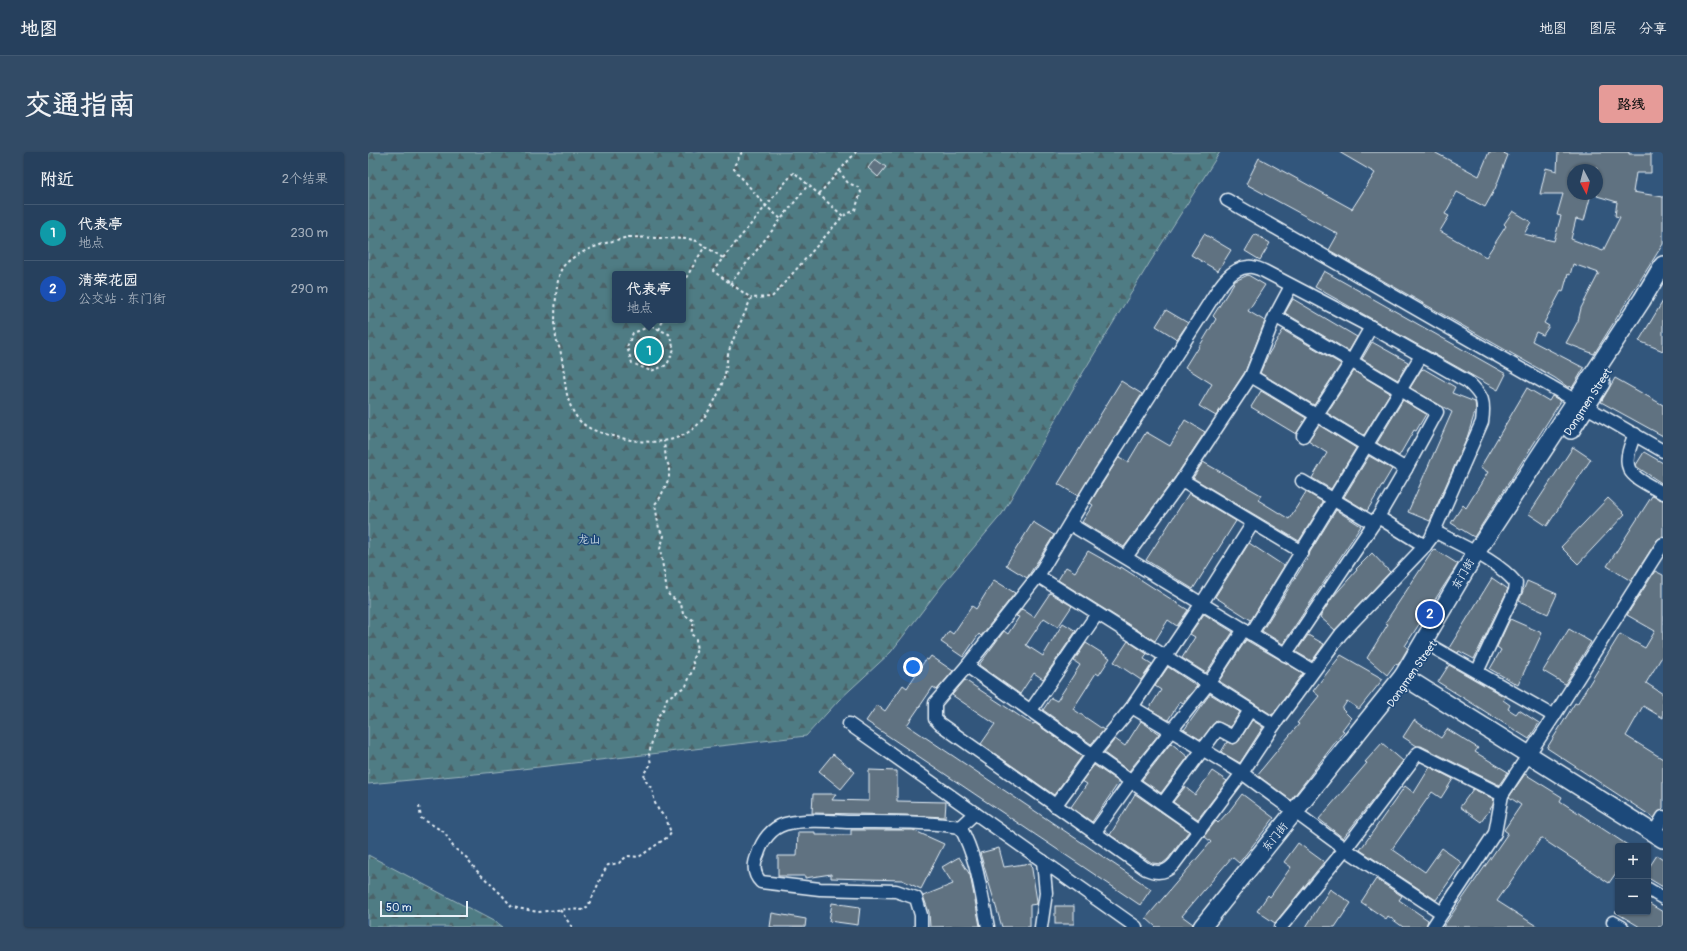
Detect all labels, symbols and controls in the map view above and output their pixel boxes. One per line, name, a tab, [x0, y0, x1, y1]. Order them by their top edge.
text: 地图	[20, 17, 58, 41]
text: 地图	[1539, 20, 1567, 37]
text: 图层	[1589, 20, 1617, 37]
text: 分享	[1639, 20, 1667, 37]
button: 路线	[1599, 85, 1663, 123]
text: 交通指南	[24, 88, 136, 123]
north arrow	[1567, 164, 1603, 200]
text: 附近	[40, 169, 74, 190]
text: 2个结果	[282, 171, 328, 187]
text: 代表亭	[78, 215, 123, 234]
text: 1	[50, 225, 56, 241]
text: 230 m	[291, 225, 328, 241]
text: 地点	[78, 235, 104, 251]
text: 清荣花园	[78, 271, 138, 290]
popup	[612, 271, 686, 323]
text: 代表亭	[626, 280, 672, 299]
text: 2	[49, 281, 57, 297]
text: 290 m	[291, 281, 328, 297]
text: 公交站 · 东门街	[78, 291, 166, 307]
text: 地点	[626, 300, 653, 316]
pin: 1	[636, 336, 662, 366]
street label: Dongmen Street	[1561, 365, 1615, 438]
park label: 龙山	[578, 533, 600, 546]
street label: 东门街	[1449, 556, 1477, 592]
pin: 2	[1417, 599, 1443, 629]
street label: Dongmen Street	[1384, 638, 1440, 710]
your location	[903, 657, 923, 677]
street label: 东门街	[1260, 819, 1291, 854]
map controls	[1615, 843, 1651, 915]
button: +	[1615, 843, 1651, 879]
button: −	[1615, 879, 1651, 915]
scale bar	[380, 899, 468, 918]
text: 50 m	[386, 901, 412, 914]

